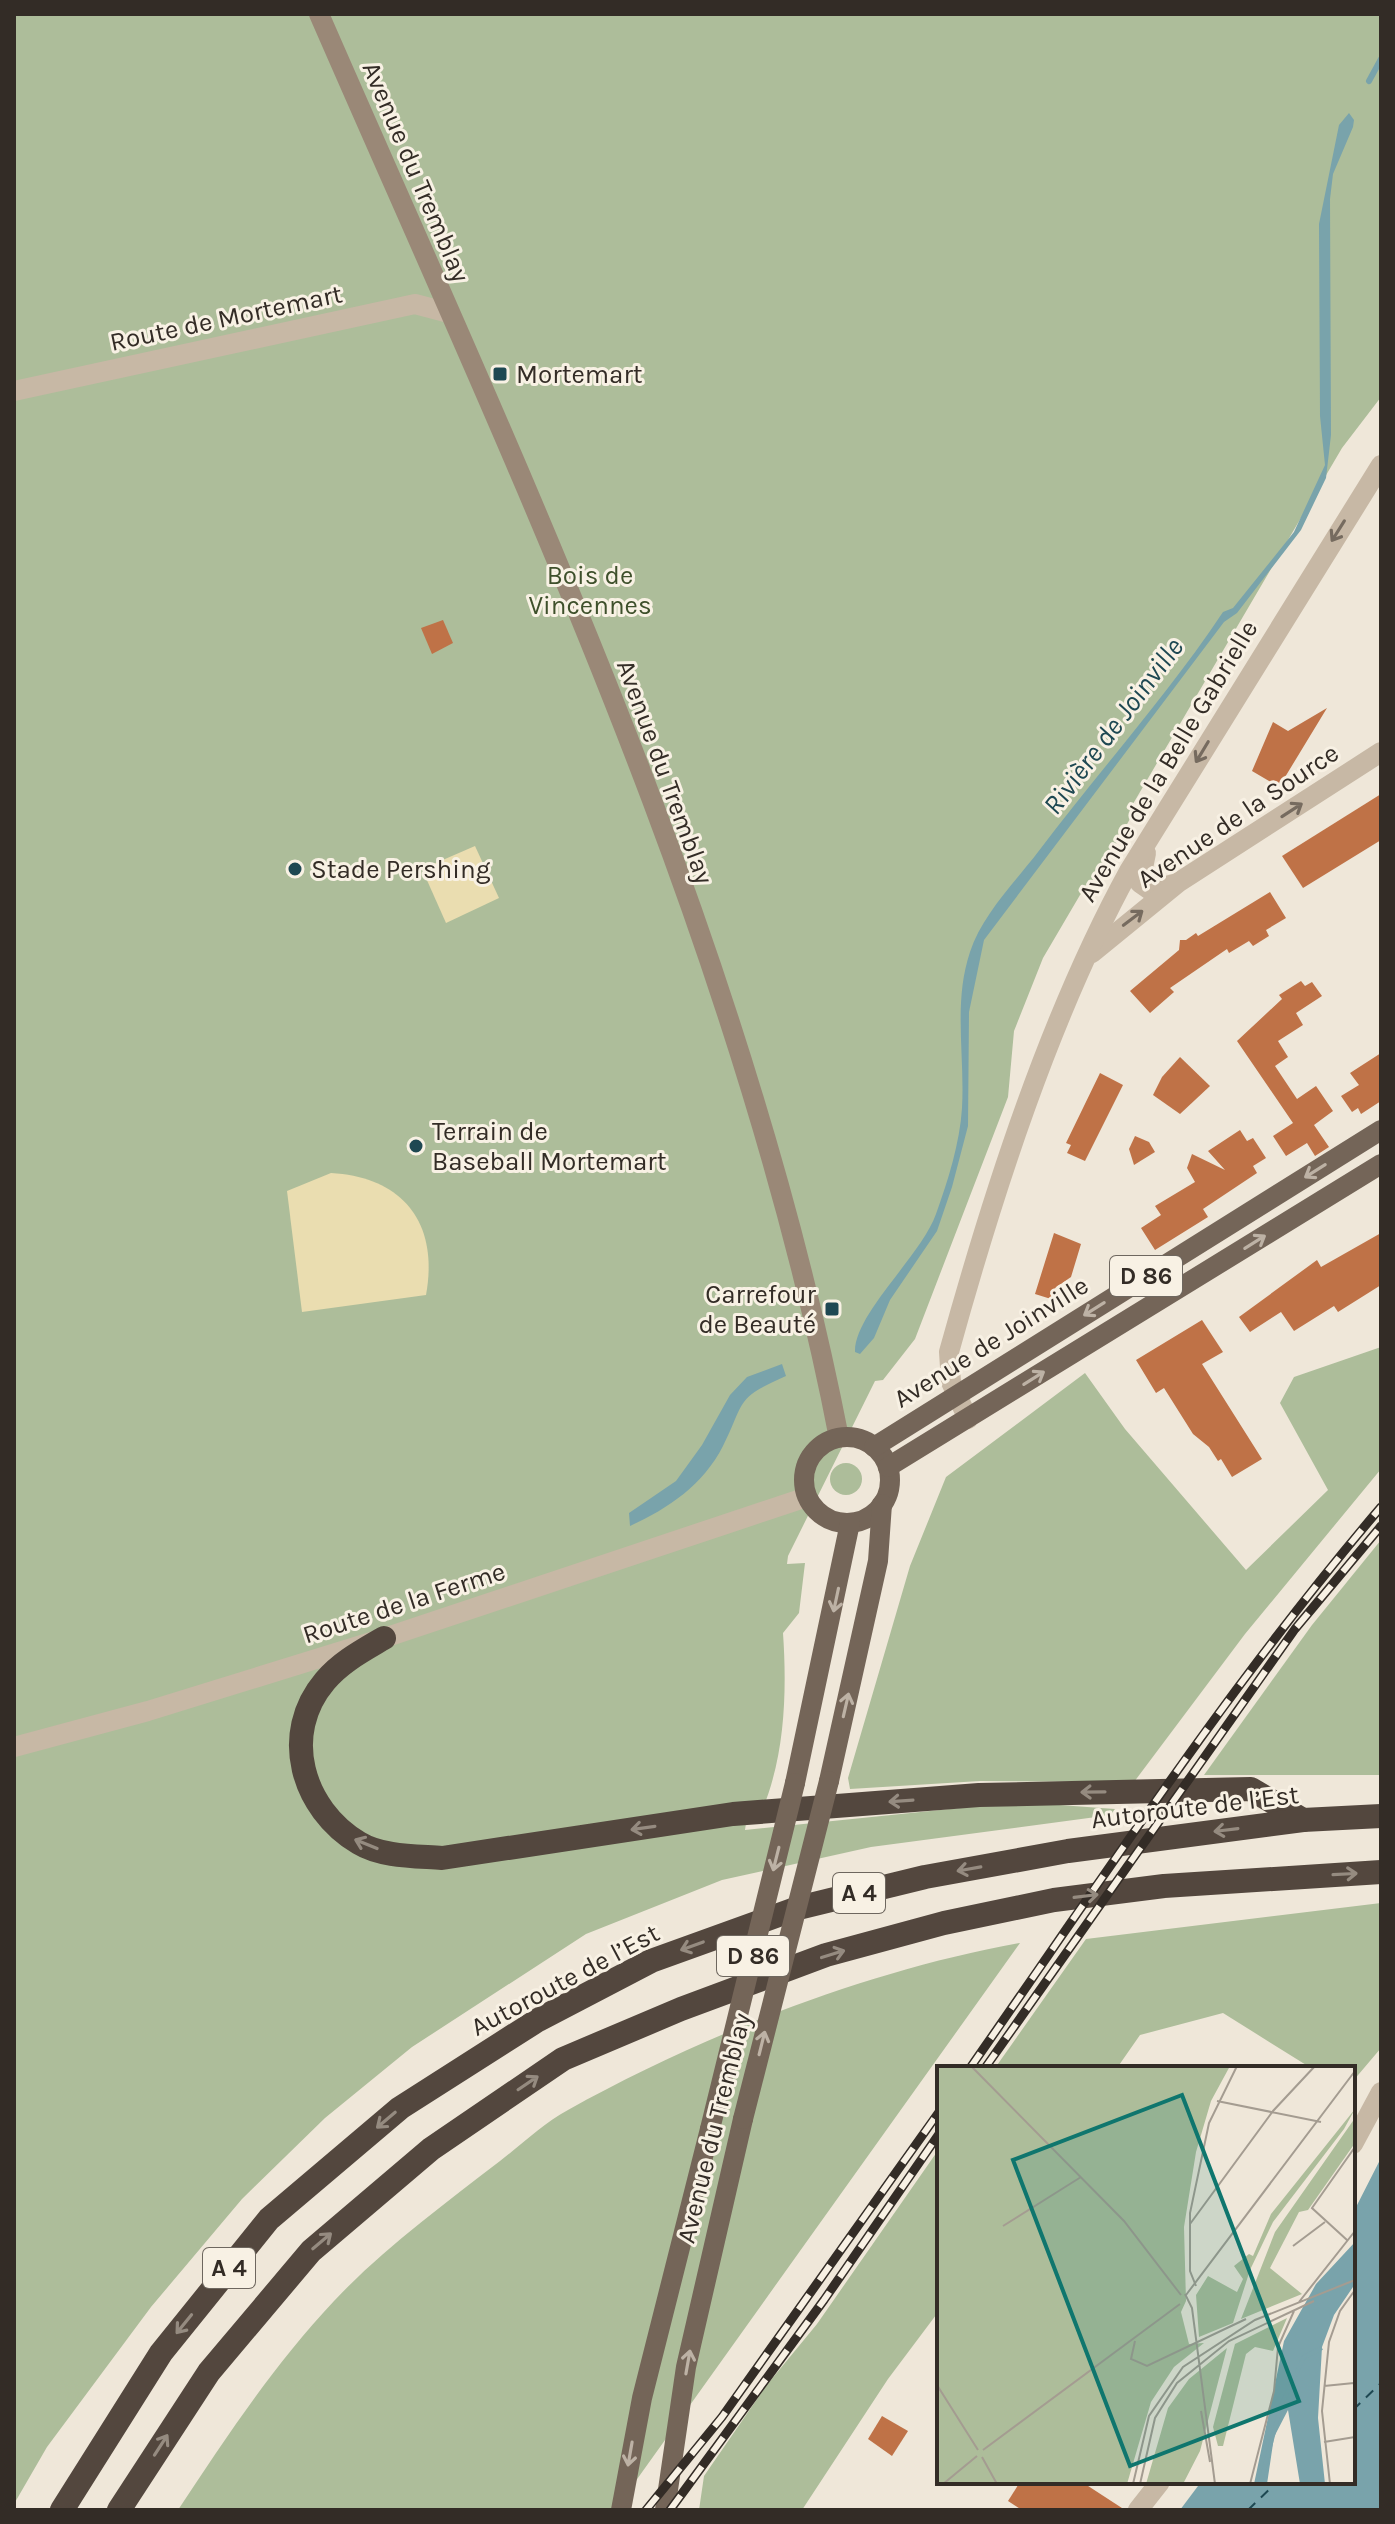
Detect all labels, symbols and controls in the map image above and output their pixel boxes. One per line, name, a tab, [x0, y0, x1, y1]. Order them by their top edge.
street label: Avenue du Tremblay	[356, 57, 476, 287]
street label: Route de Mortemart	[107, 278, 345, 358]
place label: Mortemart	[516, 359, 643, 390]
marker: Mortemart	[491, 365, 509, 383]
one-way arrow	[1330, 519, 1347, 541]
park label: Bois de Vincennes	[528, 560, 652, 621]
street label: Avenue de la Belle Gabrielle	[1072, 615, 1264, 907]
water label: Rivière de Joinville	[1036, 631, 1190, 821]
street label: Avenue du Tremblay	[610, 656, 720, 888]
street label: Avenue de la Source	[1131, 737, 1345, 895]
one-way arrow	[1194, 740, 1210, 763]
one-way arrow	[1280, 801, 1303, 817]
place label: Stade Pershing	[311, 854, 491, 885]
marker: Stade Pershing	[286, 860, 304, 878]
one-way arrow	[1122, 910, 1143, 927]
place label: Terrain de Baseball Mortemart	[432, 1116, 667, 1177]
marker: Terrain de Baseball Mortemart	[407, 1137, 425, 1155]
one-way arrow	[1304, 1164, 1327, 1180]
one-way arrow	[1243, 1233, 1266, 1249]
road number: D 86	[1110, 1256, 1182, 1296]
street label: Avenue de Joinville	[888, 1270, 1094, 1414]
place label: Carrefour de Beauté	[698, 1279, 817, 1340]
marker: Carrefour de Beauté	[823, 1300, 841, 1318]
one-way arrow	[1083, 1301, 1106, 1317]
one-way arrow	[1022, 1370, 1045, 1386]
street label: Route de la Ferme	[299, 1556, 509, 1650]
one-way arrow	[828, 1586, 843, 1612]
one-way arrow	[839, 1693, 854, 1718]
street label: Autoroute de l’Est	[1089, 1779, 1301, 1835]
one-way arrow	[1080, 1785, 1107, 1800]
one-way arrow	[888, 1794, 915, 1809]
one-way arrow	[631, 1821, 656, 1836]
one-way arrow	[1214, 1823, 1239, 1838]
one-way arrow	[355, 1836, 379, 1850]
one-way arrow	[768, 1845, 783, 1871]
one-way arrow	[956, 1863, 982, 1878]
one-way arrow	[1331, 1866, 1358, 1881]
road number: A 4	[833, 1873, 885, 1913]
one-way arrow	[1072, 1888, 1099, 1903]
street label: Autoroute de l’Est	[465, 1917, 665, 2043]
road number: D 86	[717, 1936, 789, 1976]
one-way arrow	[680, 1940, 705, 1954]
one-way arrow	[820, 1946, 845, 1960]
street label: Avenue du Tremblay	[670, 2010, 758, 2246]
one-way arrow	[755, 2031, 770, 2057]
inset map	[937, 2066, 1355, 2484]
one-way arrow	[516, 2075, 538, 2091]
one-way arrow	[376, 2111, 396, 2129]
one-way arrow	[311, 2232, 332, 2250]
road number: A 4	[203, 2248, 255, 2288]
one-way arrow	[175, 2313, 193, 2334]
one-way arrow	[681, 2350, 696, 2375]
one-way arrow	[153, 2434, 170, 2456]
one-way arrow	[622, 2441, 637, 2466]

